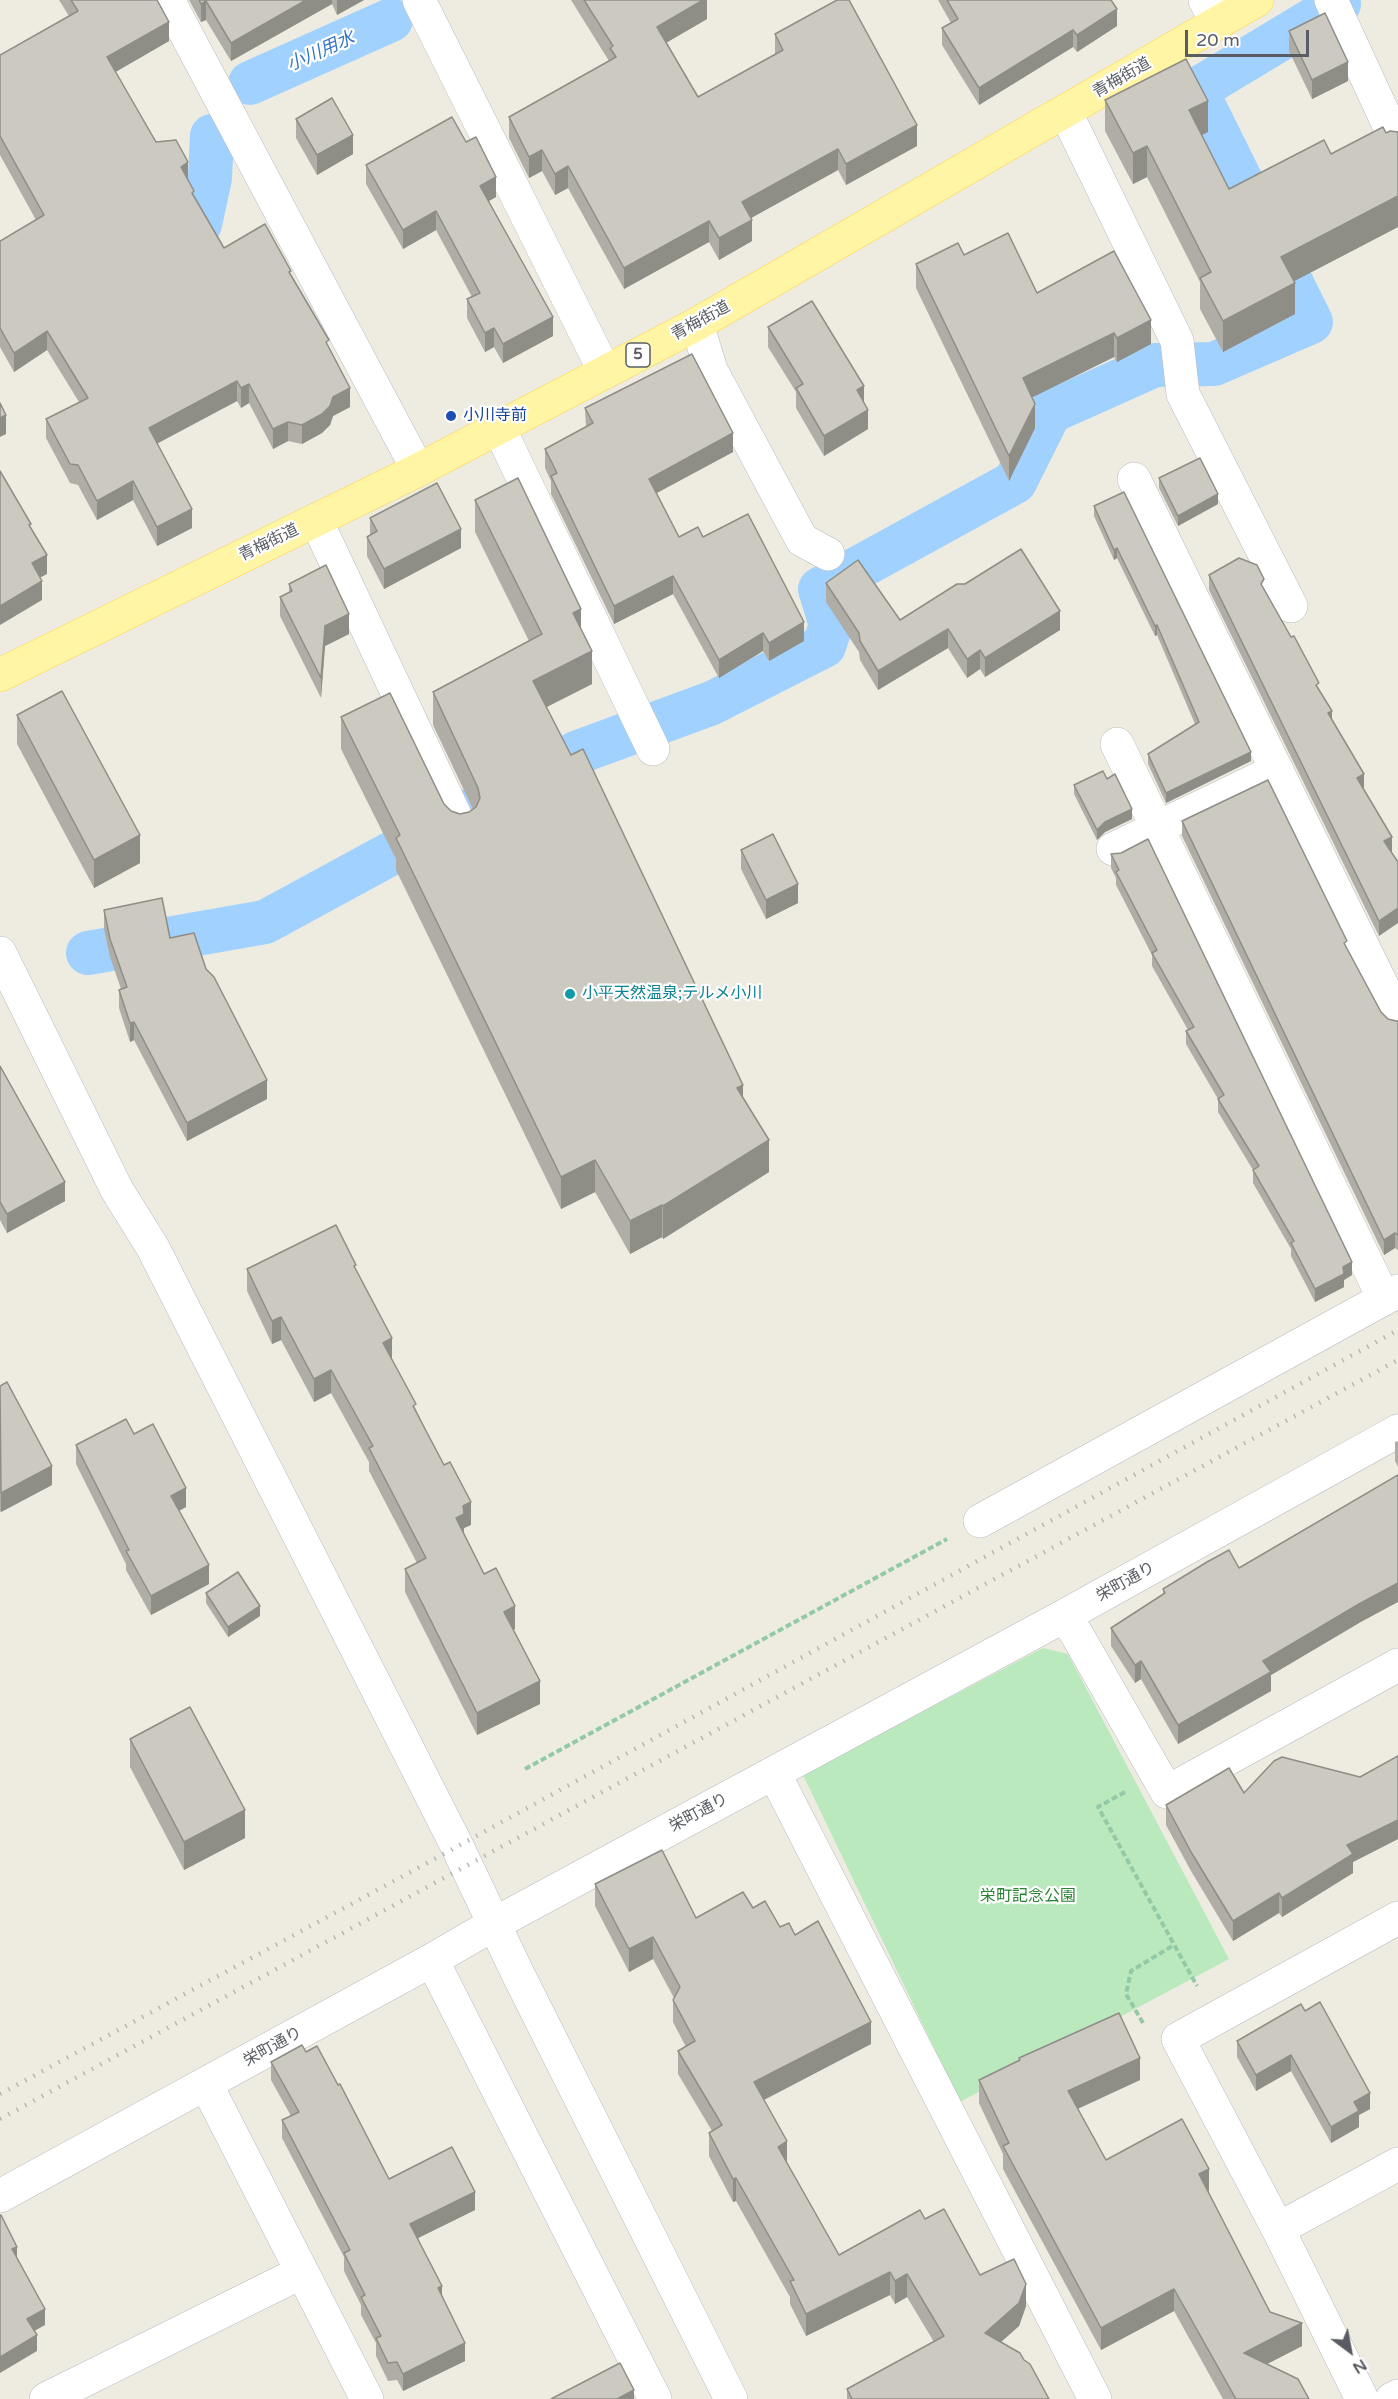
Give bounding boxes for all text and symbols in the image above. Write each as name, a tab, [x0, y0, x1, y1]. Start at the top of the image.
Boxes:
scale bar	[1188, 18, 1312, 56]
water label: 小川用水	[284, 27, 358, 77]
text: 20 m	[1196, 29, 1240, 51]
street label: 青梅街道	[1089, 54, 1155, 102]
street label: 青梅街道	[668, 297, 734, 345]
road number: 5	[626, 343, 650, 367]
place label: 小川寺前	[463, 406, 527, 426]
marker: 小川寺前	[444, 409, 458, 423]
street label: 青梅街道	[236, 520, 302, 566]
place label: 小平天然温泉;テルメ小川	[582, 984, 762, 1004]
marker: 小平天然温泉;テルメ小川	[563, 987, 577, 1001]
street label: 栄町通り	[1093, 1558, 1159, 1606]
street label: 栄町通り	[666, 1790, 732, 1836]
park label: 栄町記念公園	[980, 1887, 1076, 1907]
street label: 栄町通り	[240, 2023, 306, 2071]
north arrow	[1320, 2321, 1380, 2381]
text: N	[1349, 2354, 1370, 2378]

